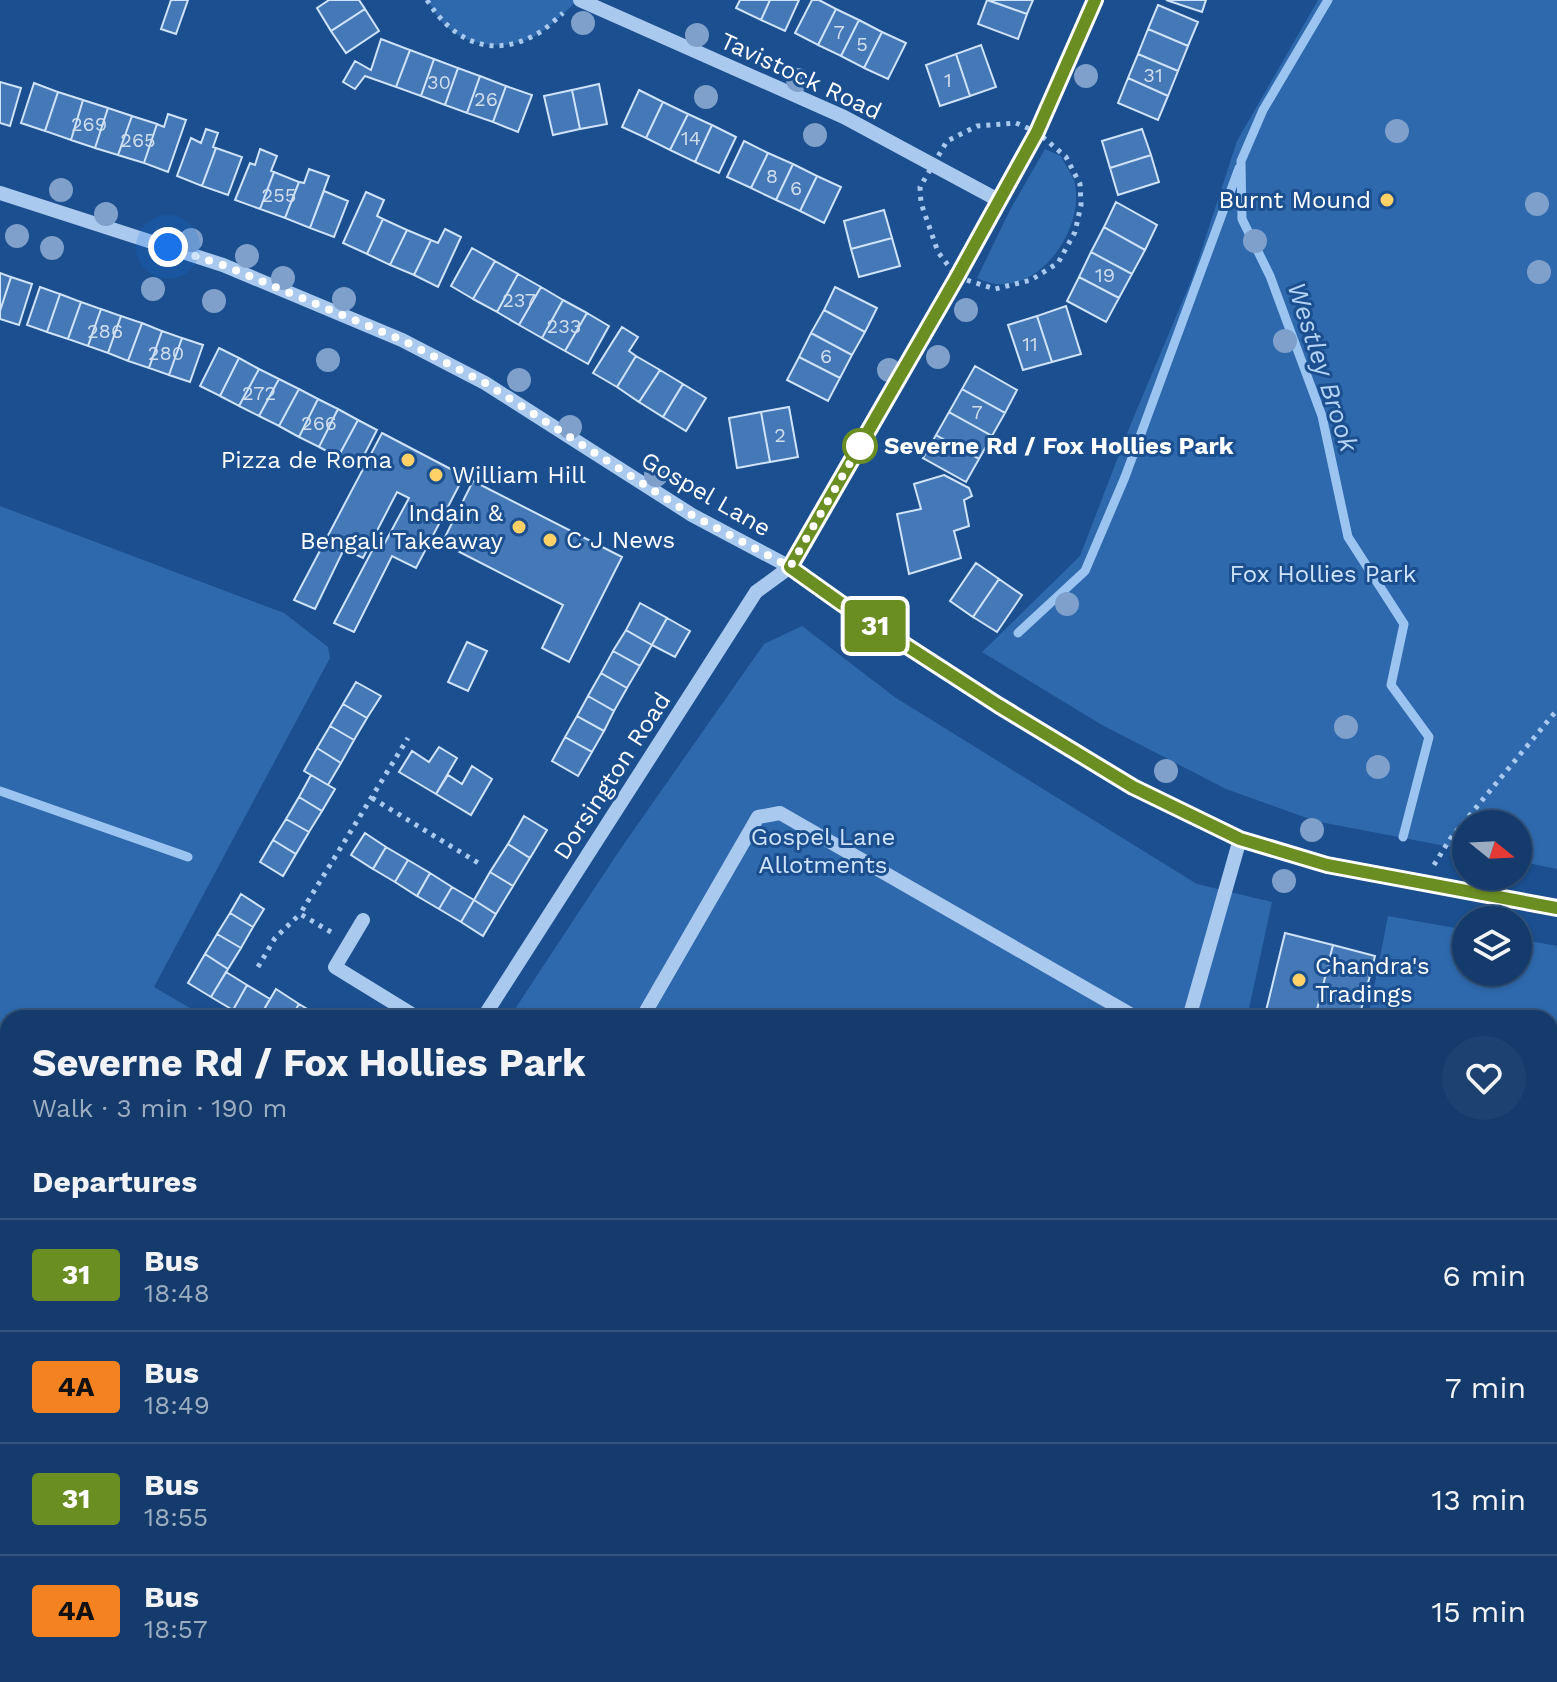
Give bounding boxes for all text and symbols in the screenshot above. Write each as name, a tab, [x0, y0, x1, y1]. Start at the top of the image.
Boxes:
house number: 7	[833, 20, 845, 44]
street label: Tavistock Road	[716, 26, 886, 126]
house number: 5	[856, 32, 868, 56]
house number: 31	[1143, 63, 1163, 87]
house number: 1	[944, 68, 952, 92]
house number: 30	[427, 70, 451, 94]
house number: 26	[474, 87, 498, 111]
house number: 269	[71, 112, 107, 136]
house number: 14	[681, 126, 701, 150]
house number: 265	[120, 128, 156, 152]
house number: 8	[766, 164, 778, 188]
house number: 6	[790, 176, 802, 200]
house number: 255	[262, 183, 296, 207]
place label: Burnt Mound	[1218, 186, 1371, 214]
marker: Burnt Mound	[1378, 191, 1396, 209]
your location	[148, 227, 188, 267]
house number: 19	[1095, 263, 1115, 287]
water label: Westley Brook	[1281, 278, 1365, 456]
house number: 237	[502, 288, 536, 312]
house number: 233	[547, 314, 581, 338]
house number: 286	[87, 319, 123, 343]
house number: 11	[1022, 332, 1038, 356]
house number: 280	[148, 341, 184, 365]
house number: 6	[820, 344, 832, 368]
house number: 272	[242, 381, 276, 405]
house number: 7	[971, 400, 983, 424]
house number: 266	[301, 411, 337, 435]
house number: 2	[774, 423, 786, 447]
marker: Severne Rd / Fox Hollies Park	[843, 429, 877, 463]
place label: Severne Rd / Fox Hollies Park	[884, 432, 1234, 460]
place label: Pizza de Roma	[221, 446, 392, 474]
street label: Gospel Lane	[636, 446, 776, 542]
marker: Pizza de Roma	[399, 451, 417, 469]
place label: William Hill	[452, 461, 587, 489]
marker: William Hill	[427, 466, 445, 484]
place label: Indain & Bengali Takeaway	[300, 499, 504, 555]
marker: Indain & Bengali Takeaway	[510, 518, 528, 536]
place label: C J News	[566, 526, 675, 554]
marker: C J News	[541, 531, 559, 549]
park label: Fox Hollies Park	[1230, 560, 1417, 588]
line badge: 31	[839, 600, 911, 652]
text: 31	[861, 609, 889, 642]
street label: Dorsington Road	[548, 687, 676, 865]
north arrow	[1452, 810, 1532, 890]
map controls	[1452, 810, 1532, 986]
park label: Gospel Lane Allotments	[751, 823, 895, 879]
button: layers	[1452, 906, 1532, 986]
place label: Chandra's Tradings	[1315, 952, 1430, 1008]
marker: Chandra's Tradings	[1290, 971, 1308, 989]
button: heart	[1442, 1036, 1526, 1120]
text: Severne Rd / Fox Hollies Park	[32, 1041, 586, 1085]
text: Walk · 3 min · 190 m	[32, 1093, 287, 1123]
text: Departures	[32, 1164, 197, 1199]
text: Bus	[144, 1243, 199, 1278]
text: 31	[62, 1258, 90, 1291]
text: 6 min	[1442, 1258, 1526, 1293]
text: 18:48	[144, 1278, 210, 1308]
text: Bus	[144, 1355, 199, 1390]
text: 4A	[57, 1370, 95, 1403]
text: 7 min	[1445, 1370, 1526, 1405]
text: 18:49	[144, 1390, 210, 1420]
text: Bus	[144, 1467, 199, 1502]
text: 31	[62, 1482, 90, 1515]
text: 13 min	[1431, 1482, 1526, 1517]
text: 18:55	[144, 1502, 208, 1532]
text: Bus	[144, 1579, 199, 1614]
text: 4A	[57, 1594, 95, 1627]
text: 15 min	[1431, 1594, 1526, 1629]
text: 18:57	[144, 1614, 208, 1644]

